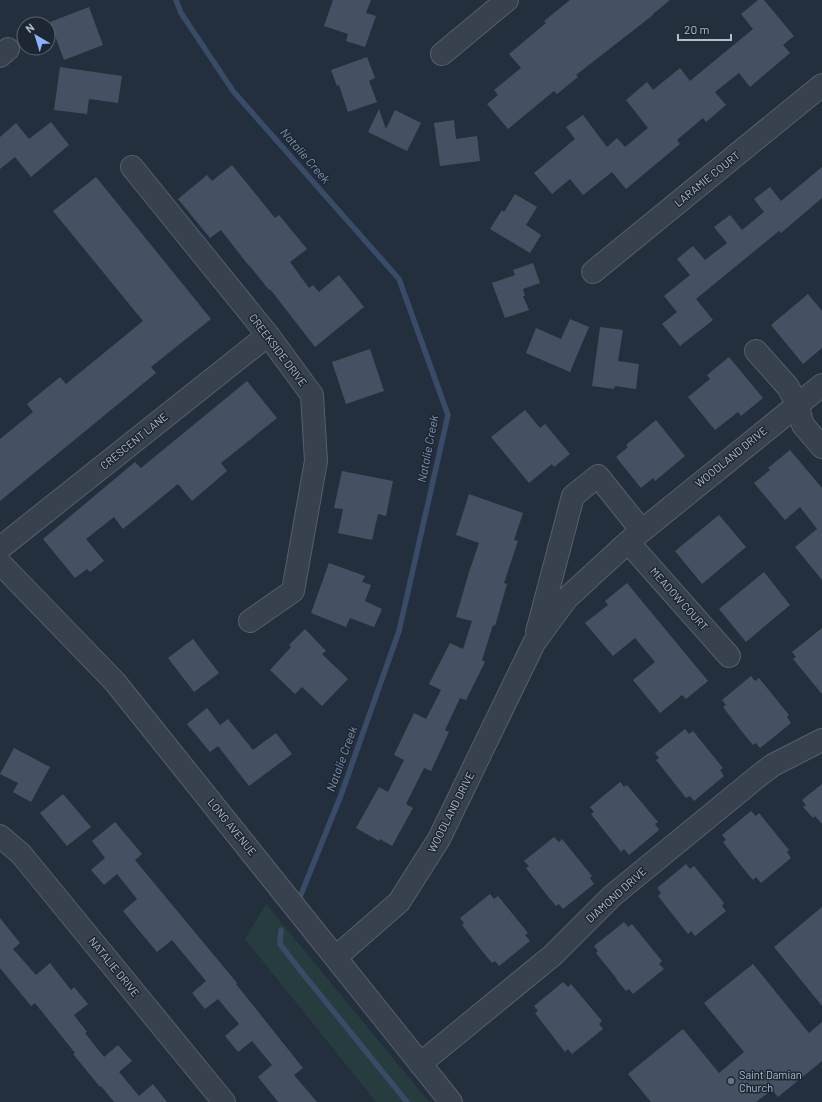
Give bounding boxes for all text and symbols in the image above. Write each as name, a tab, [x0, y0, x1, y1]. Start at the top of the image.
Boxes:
north arrow	[16, 16, 56, 56]
scale bar	[678, 16, 731, 42]
text: N	[23, 20, 36, 35]
text: 20 m	[684, 22, 710, 36]
water label: Natalie Creek	[278, 125, 334, 186]
street label: LARAMIE COURT	[671, 148, 742, 209]
street label: CREEKSIDE DRIVE	[247, 311, 310, 389]
street label: CRESCENT LANE	[97, 409, 170, 472]
water label: Natalie Creek	[414, 414, 440, 484]
street label: WOODLAND DRIVE	[692, 423, 770, 490]
street label: MEADOW COURT	[648, 565, 711, 633]
water label: Natalie Creek	[323, 724, 359, 793]
street label: WOODLAND DRIVE	[425, 769, 477, 854]
street label: LONG AVENUE	[205, 795, 260, 858]
street label: DIAMOND DRIVE	[583, 864, 649, 925]
street label: NATALIE DRIVE	[86, 934, 143, 999]
place label: Saint Damian Church	[739, 1068, 802, 1094]
marker: Saint Damian Church	[726, 1076, 736, 1086]

